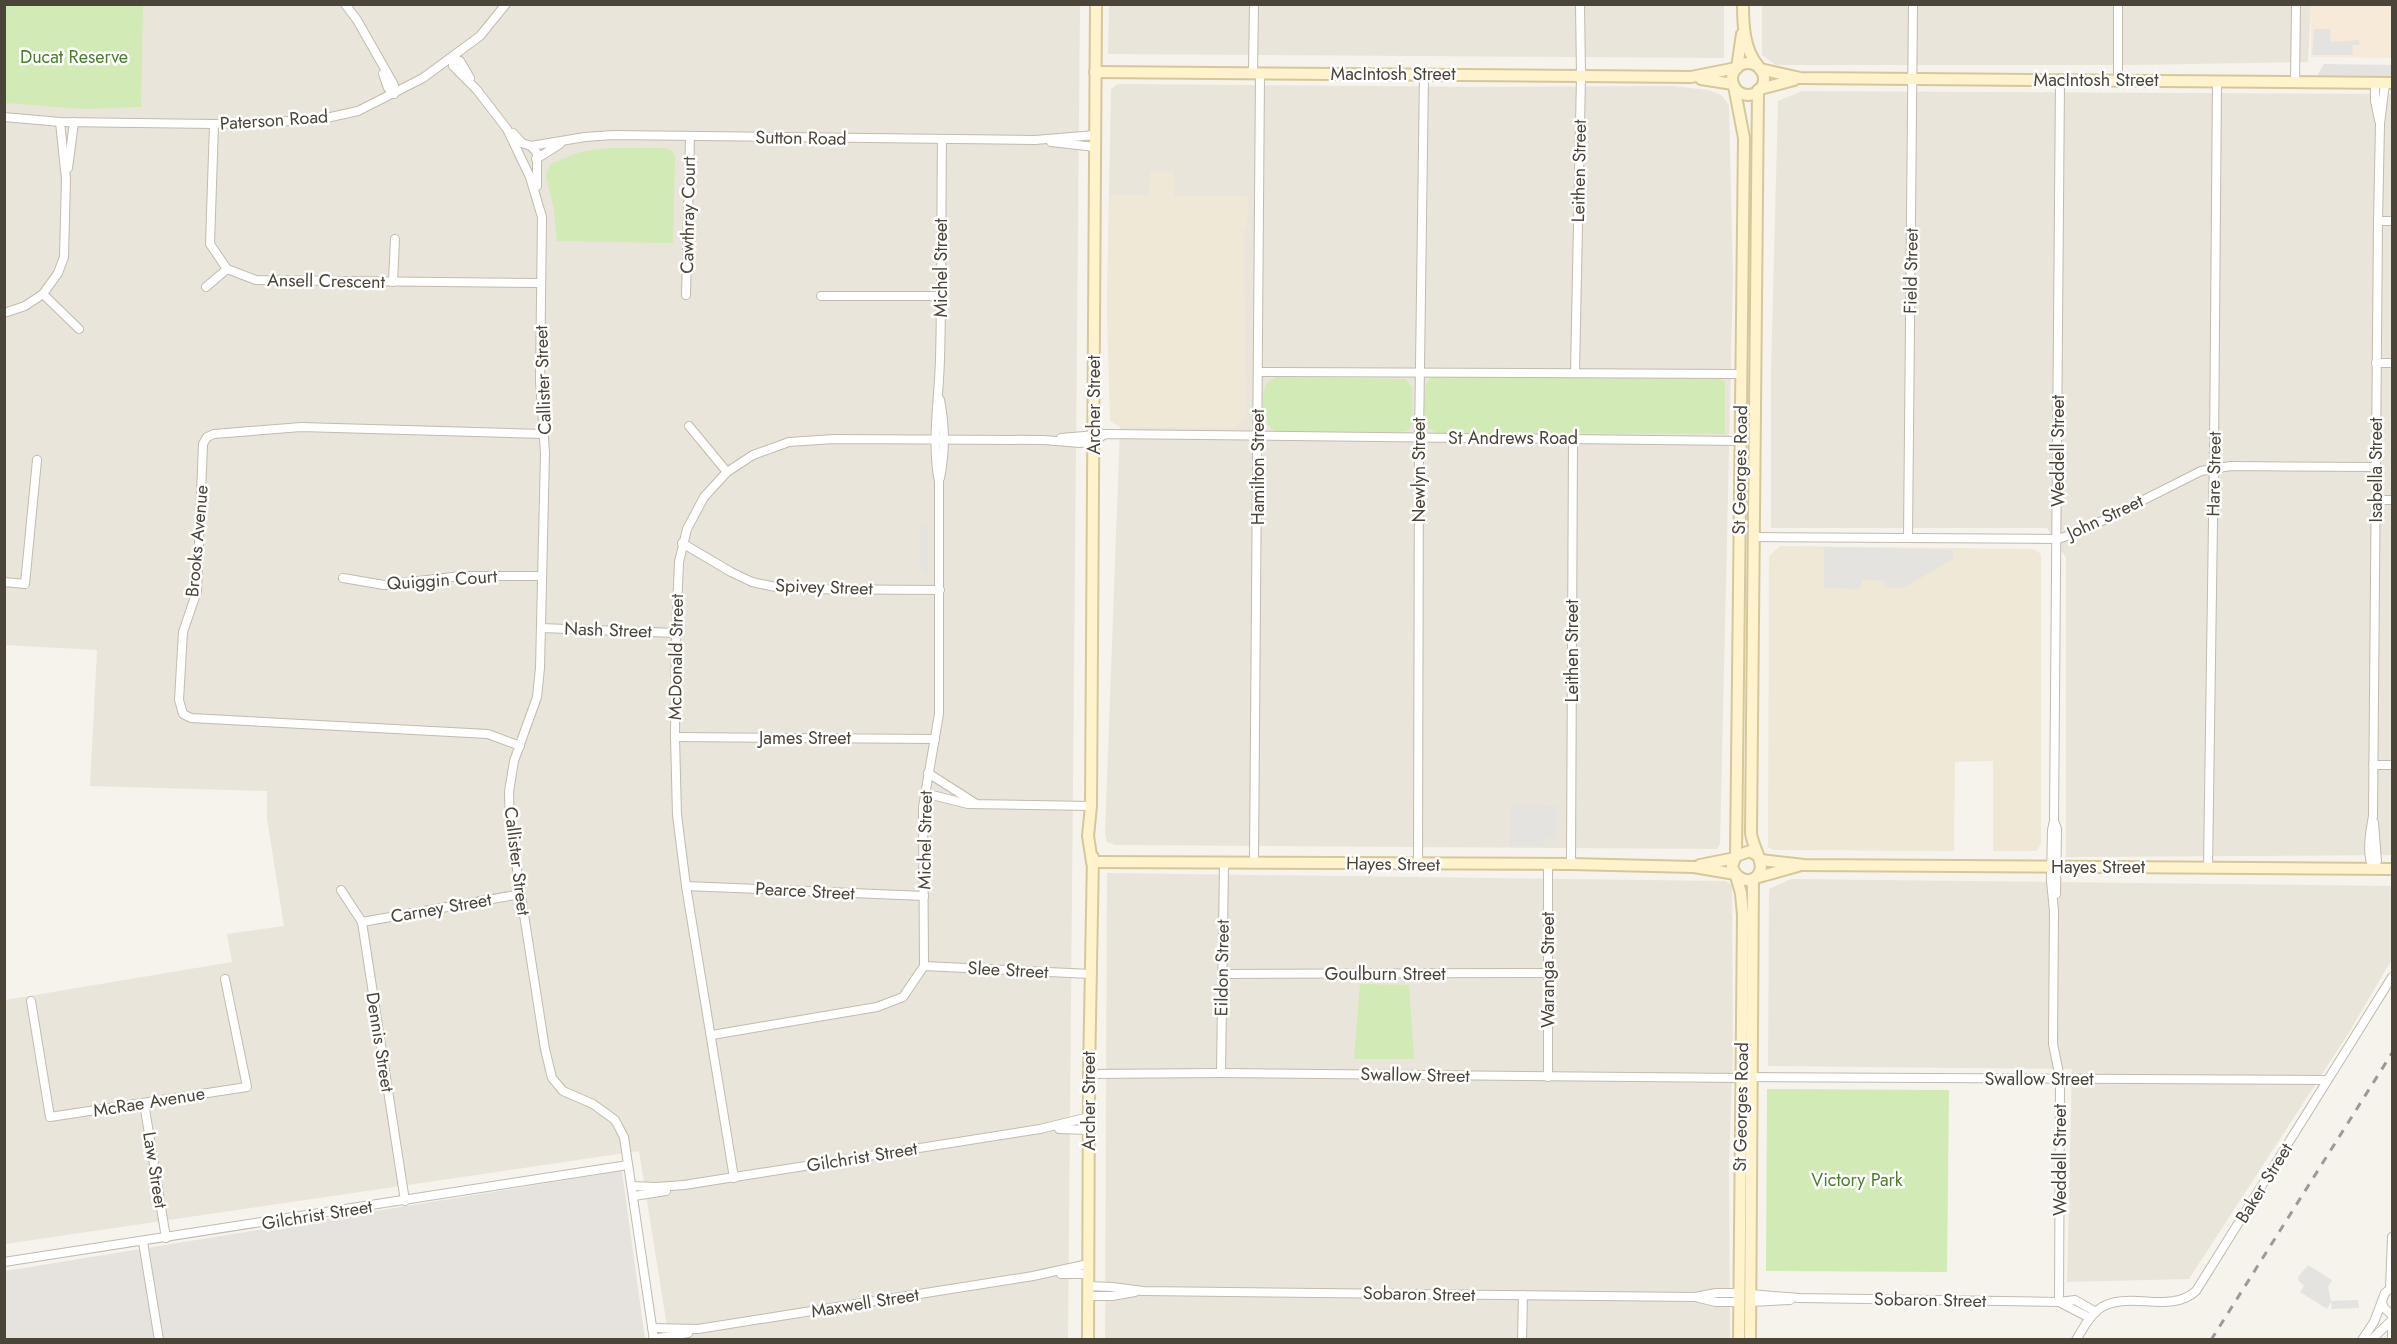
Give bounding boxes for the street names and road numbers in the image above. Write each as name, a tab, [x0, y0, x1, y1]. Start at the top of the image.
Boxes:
street label: MacIntosh Street	[1331, 61, 1456, 87]
street label: MacIntosh Street	[2034, 67, 2159, 93]
street label: Paterson Road	[219, 103, 329, 137]
street label: Leithen Street	[1565, 119, 1593, 223]
street label: Sutton Road	[755, 124, 847, 152]
street label: Cawthray Court	[674, 156, 702, 274]
street label: Michel Street	[928, 218, 954, 318]
street label: Field Street	[1897, 227, 1925, 314]
street label: Ansell Crescent	[267, 267, 386, 295]
street label: Callister Street	[528, 324, 558, 435]
street label: Archer Street	[1081, 355, 1107, 455]
street label: Weddell Street	[2045, 394, 2071, 507]
street label: St Georges Road	[1726, 405, 1754, 535]
street label: Hamilton Street	[1245, 408, 1271, 525]
street label: Newlyn Street	[1406, 417, 1432, 523]
street label: Isabella Street	[2363, 417, 2389, 523]
street label: St Andrews Road	[1448, 425, 1578, 451]
street label: Hare Street	[2200, 431, 2228, 517]
street label: Brooks Avenue	[179, 484, 215, 598]
street label: John Street	[2061, 488, 2148, 547]
street label: Quiggin Court	[386, 563, 499, 597]
street label: Spivey Street	[775, 572, 874, 602]
street label: McDonald Street	[662, 593, 690, 720]
street label: Leithen Street	[1559, 599, 1585, 702]
street label: Nash Street	[564, 615, 653, 645]
street label: James Street	[757, 725, 852, 751]
street label: Michel Street	[911, 790, 939, 890]
street label: Callister Street	[497, 805, 537, 918]
street label: Hayes Street	[1346, 850, 1441, 878]
street label: Hayes Street	[2051, 854, 2146, 880]
street label: Pearce Street	[755, 875, 856, 907]
street label: Carney Street	[389, 886, 494, 930]
street label: Waranga Street	[1535, 911, 1561, 1028]
street label: Eildon Street	[1208, 919, 1236, 1017]
street label: Slee Street	[967, 955, 1050, 985]
street label: Goulburn Street	[1324, 961, 1446, 987]
street label: Dennis Street	[359, 990, 401, 1094]
street label: St Georges Road	[1727, 1042, 1755, 1172]
street label: Archer Street	[1076, 1051, 1102, 1151]
street label: Swallow Street	[1360, 1061, 1470, 1089]
street label: Swallow Street	[1984, 1066, 2094, 1092]
street label: McRae Avenue	[91, 1080, 207, 1124]
street label: Weddell Street	[2047, 1103, 2073, 1216]
street label: Law Street	[136, 1130, 174, 1211]
street label: Gilchrist Street	[805, 1135, 920, 1179]
street label: Baker Street	[2229, 1137, 2299, 1228]
street label: Gilchrist Street	[260, 1193, 375, 1237]
street label: Sobaron Street	[1363, 1280, 1476, 1308]
street label: Maxwell Street	[809, 1282, 922, 1324]
street label: Sobaron Street	[1874, 1286, 1987, 1314]

